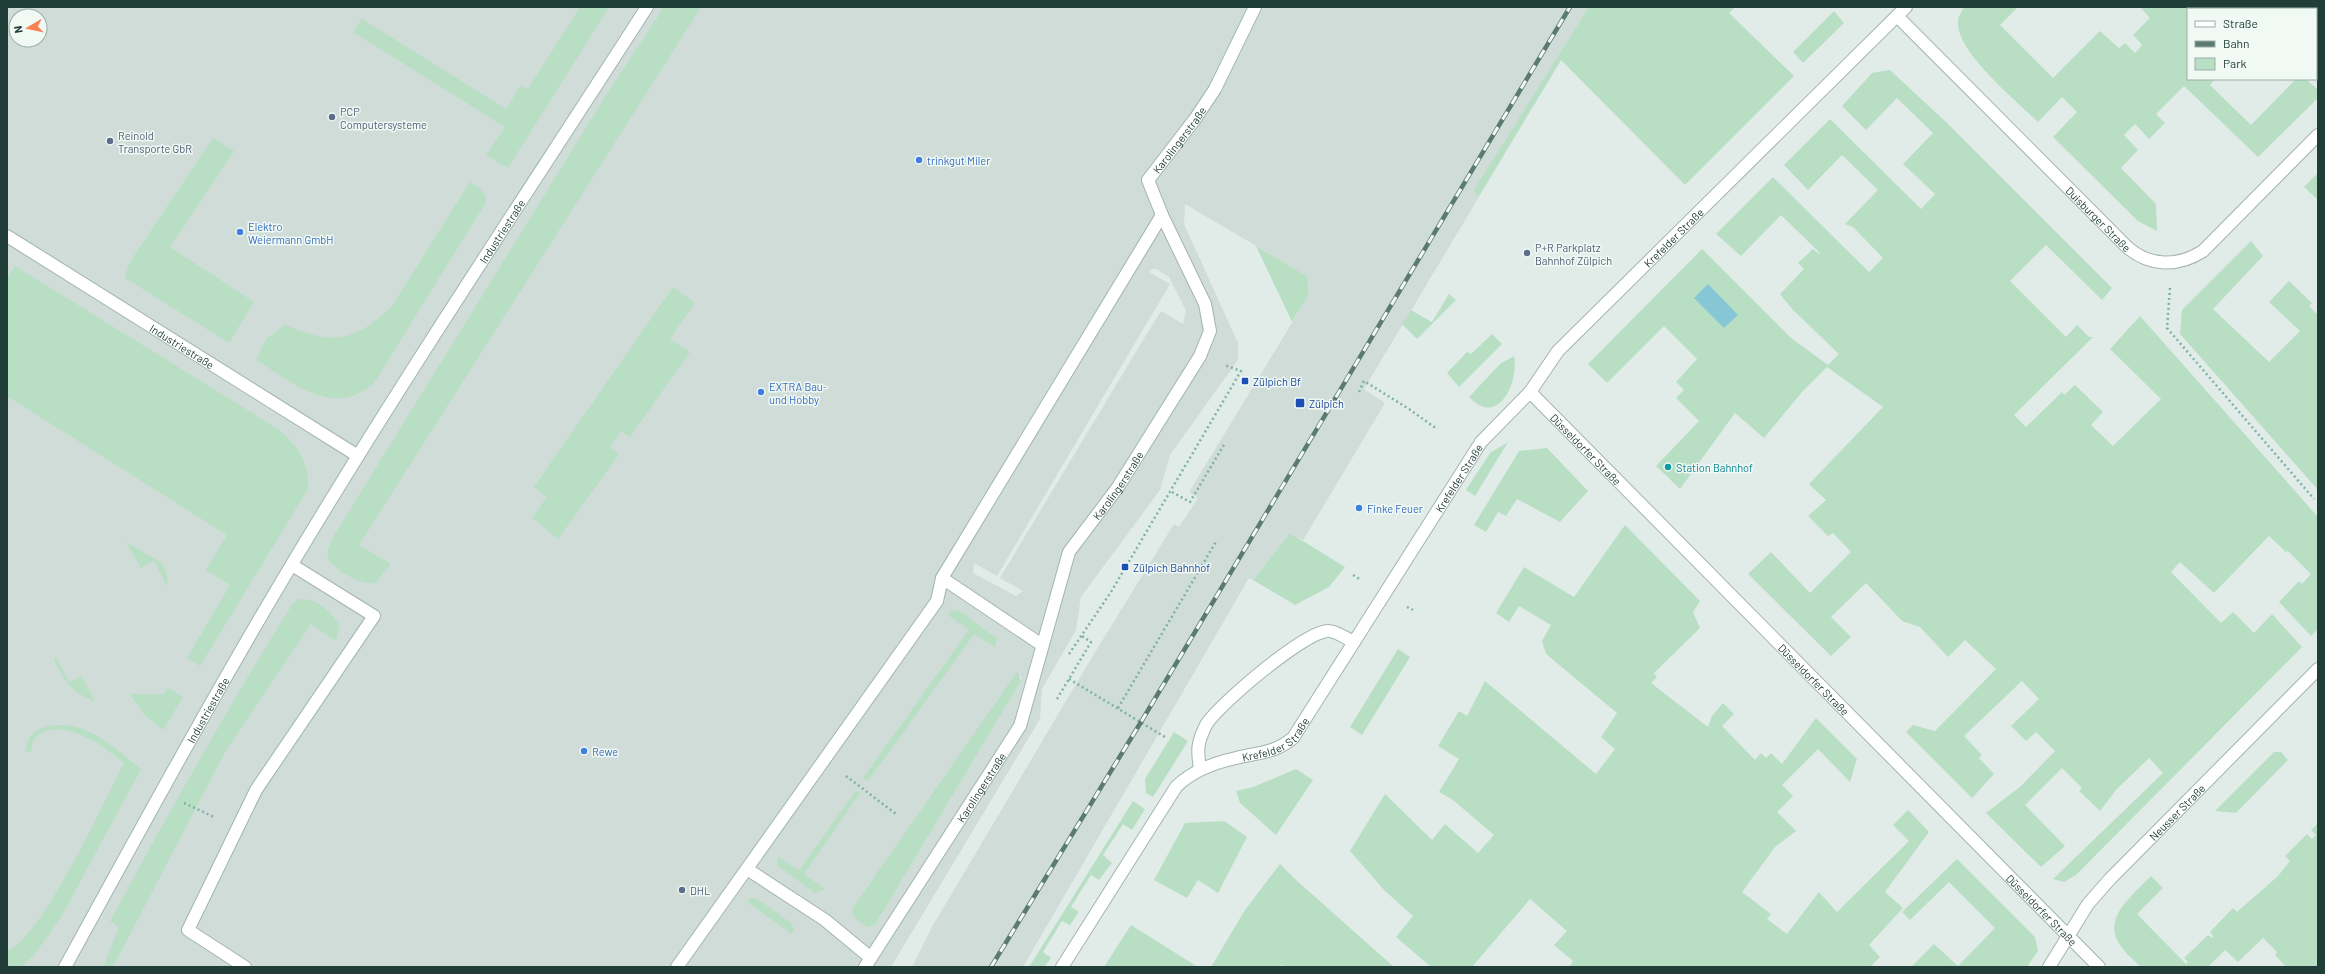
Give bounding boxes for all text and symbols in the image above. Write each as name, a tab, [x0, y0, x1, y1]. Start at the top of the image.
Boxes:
north arrow	[8, 8, 48, 48]
legend	[2187, 8, 2317, 80]
text: Straße	[2223, 16, 2258, 30]
text: N	[11, 25, 25, 34]
text: Bahn	[2223, 36, 2250, 50]
text: Park	[2223, 56, 2247, 70]
street label: Karolingerstraße	[1149, 104, 1208, 176]
place label: PCP Computersysteme	[340, 105, 427, 131]
marker: PCP Computersysteme	[327, 112, 337, 122]
place label: Reinold Transporte GbR	[118, 129, 192, 155]
marker: Reinold Transporte GbR	[105, 136, 115, 146]
place label: trinkgut Miler	[927, 154, 990, 167]
marker: trinkgut Miler	[914, 155, 924, 165]
street label: Duisburger Straße	[2064, 183, 2134, 254]
street label: Industriestraße	[476, 197, 527, 265]
street label: Krefelder Straße	[1641, 205, 1706, 269]
place label: Elektro Weiermann GmbH	[248, 220, 333, 246]
marker: Elektro Weiermann GmbH	[235, 227, 245, 237]
place label: P+R Parkplatz Bahnhof Zülpich	[1535, 241, 1612, 267]
marker: P+R Parkplatz Bahnhof Zülpich	[1522, 248, 1532, 258]
street label: Industriestraße	[148, 321, 217, 371]
place label: Zülpich Bf	[1253, 375, 1301, 388]
marker: Zülpich Bf	[1240, 376, 1250, 386]
place label: EXTRA Bau- und Hobby	[769, 380, 827, 406]
marker: EXTRA Bau- und Hobby	[756, 387, 766, 397]
marker: Zülpich	[1294, 397, 1306, 409]
place label: Zülpich	[1309, 397, 1344, 410]
street label: Düsseldorfer Straße	[1548, 410, 1624, 487]
street label: Krefelder Straße	[1432, 441, 1485, 514]
street label: Karolingerstraße	[1089, 448, 1146, 522]
place label: Station Bahnhof	[1676, 461, 1753, 474]
marker: Station Bahnhof	[1663, 462, 1673, 472]
place label: Finke Feuer	[1367, 502, 1423, 515]
marker: Finke Feuer	[1354, 503, 1364, 513]
place label: Zülpich Bahnhof	[1133, 561, 1210, 574]
marker: Zülpich Bahnhof	[1120, 562, 1130, 572]
street label: Düsseldorfer Straße	[1776, 641, 1852, 718]
street label: Industriestraße	[184, 674, 231, 745]
street label: Krefelder Straße	[1241, 715, 1311, 763]
place label: Rewe	[592, 745, 618, 758]
marker: Rewe	[579, 746, 589, 756]
street label: Karolingerstraße	[954, 750, 1008, 824]
street label: Neusser Straße	[2146, 781, 2207, 843]
street label: Düsseldorfer Straße	[2004, 871, 2080, 948]
place label: DHL	[690, 884, 710, 897]
marker: DHL	[677, 885, 687, 895]

